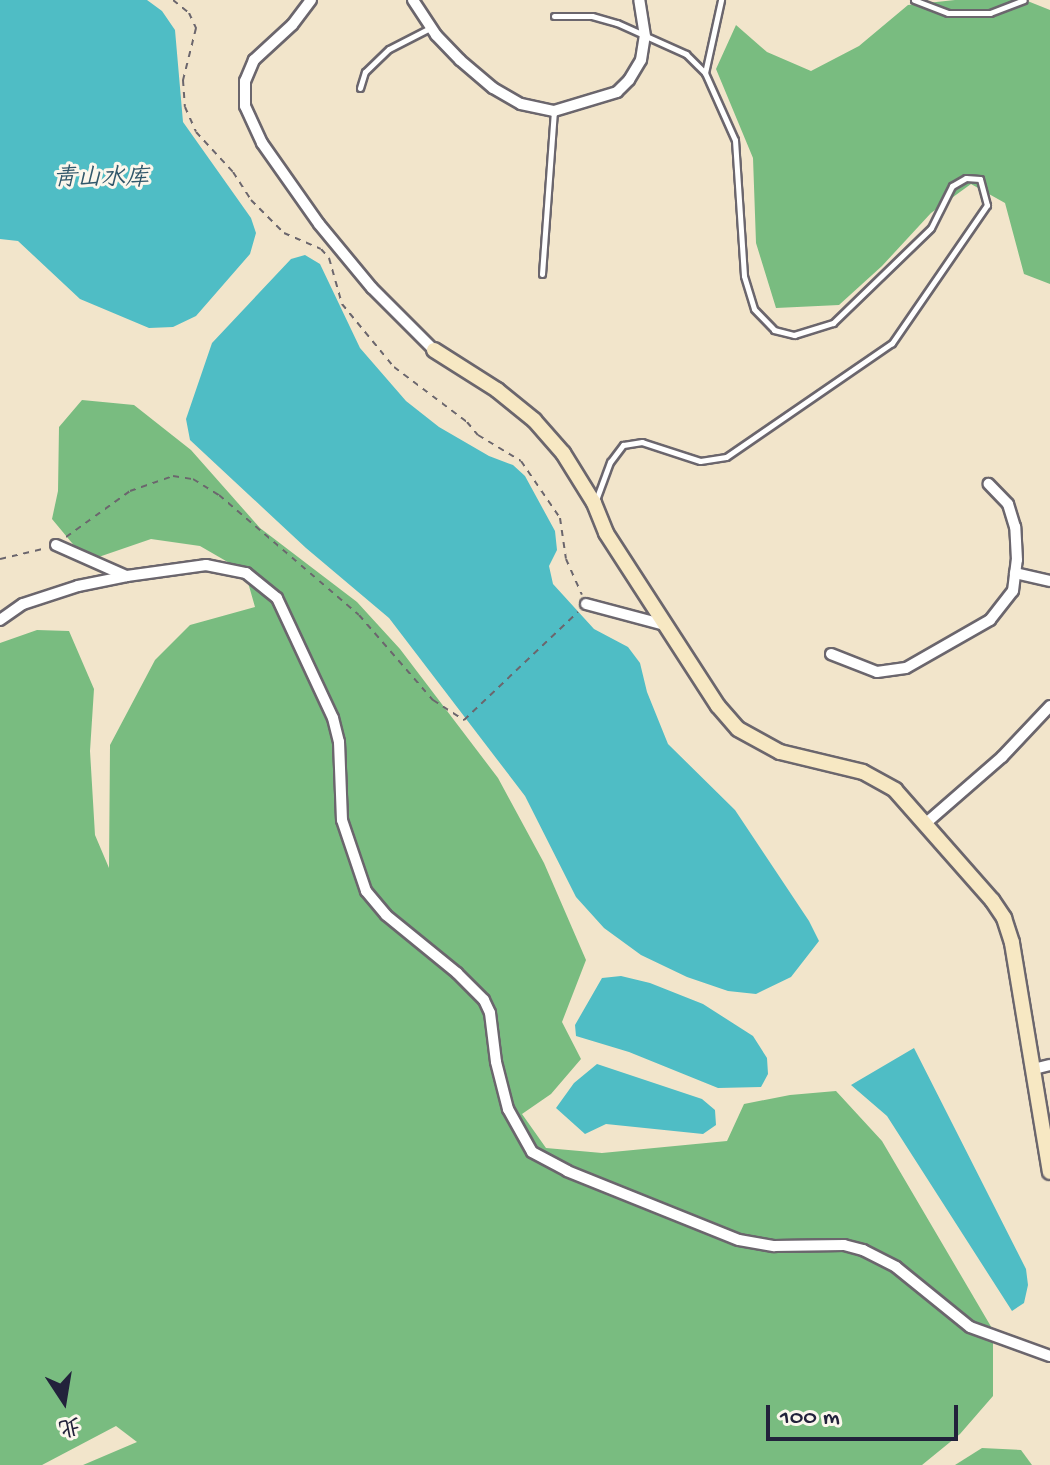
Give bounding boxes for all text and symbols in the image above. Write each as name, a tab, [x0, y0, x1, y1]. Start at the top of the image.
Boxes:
water label: 青山水库	[53, 166, 149, 194]
north arrow	[24, 1361, 104, 1441]
scale bar	[770, 1389, 962, 1439]
text: 100 m	[780, 1404, 840, 1433]
text: 北	[56, 1409, 82, 1439]

